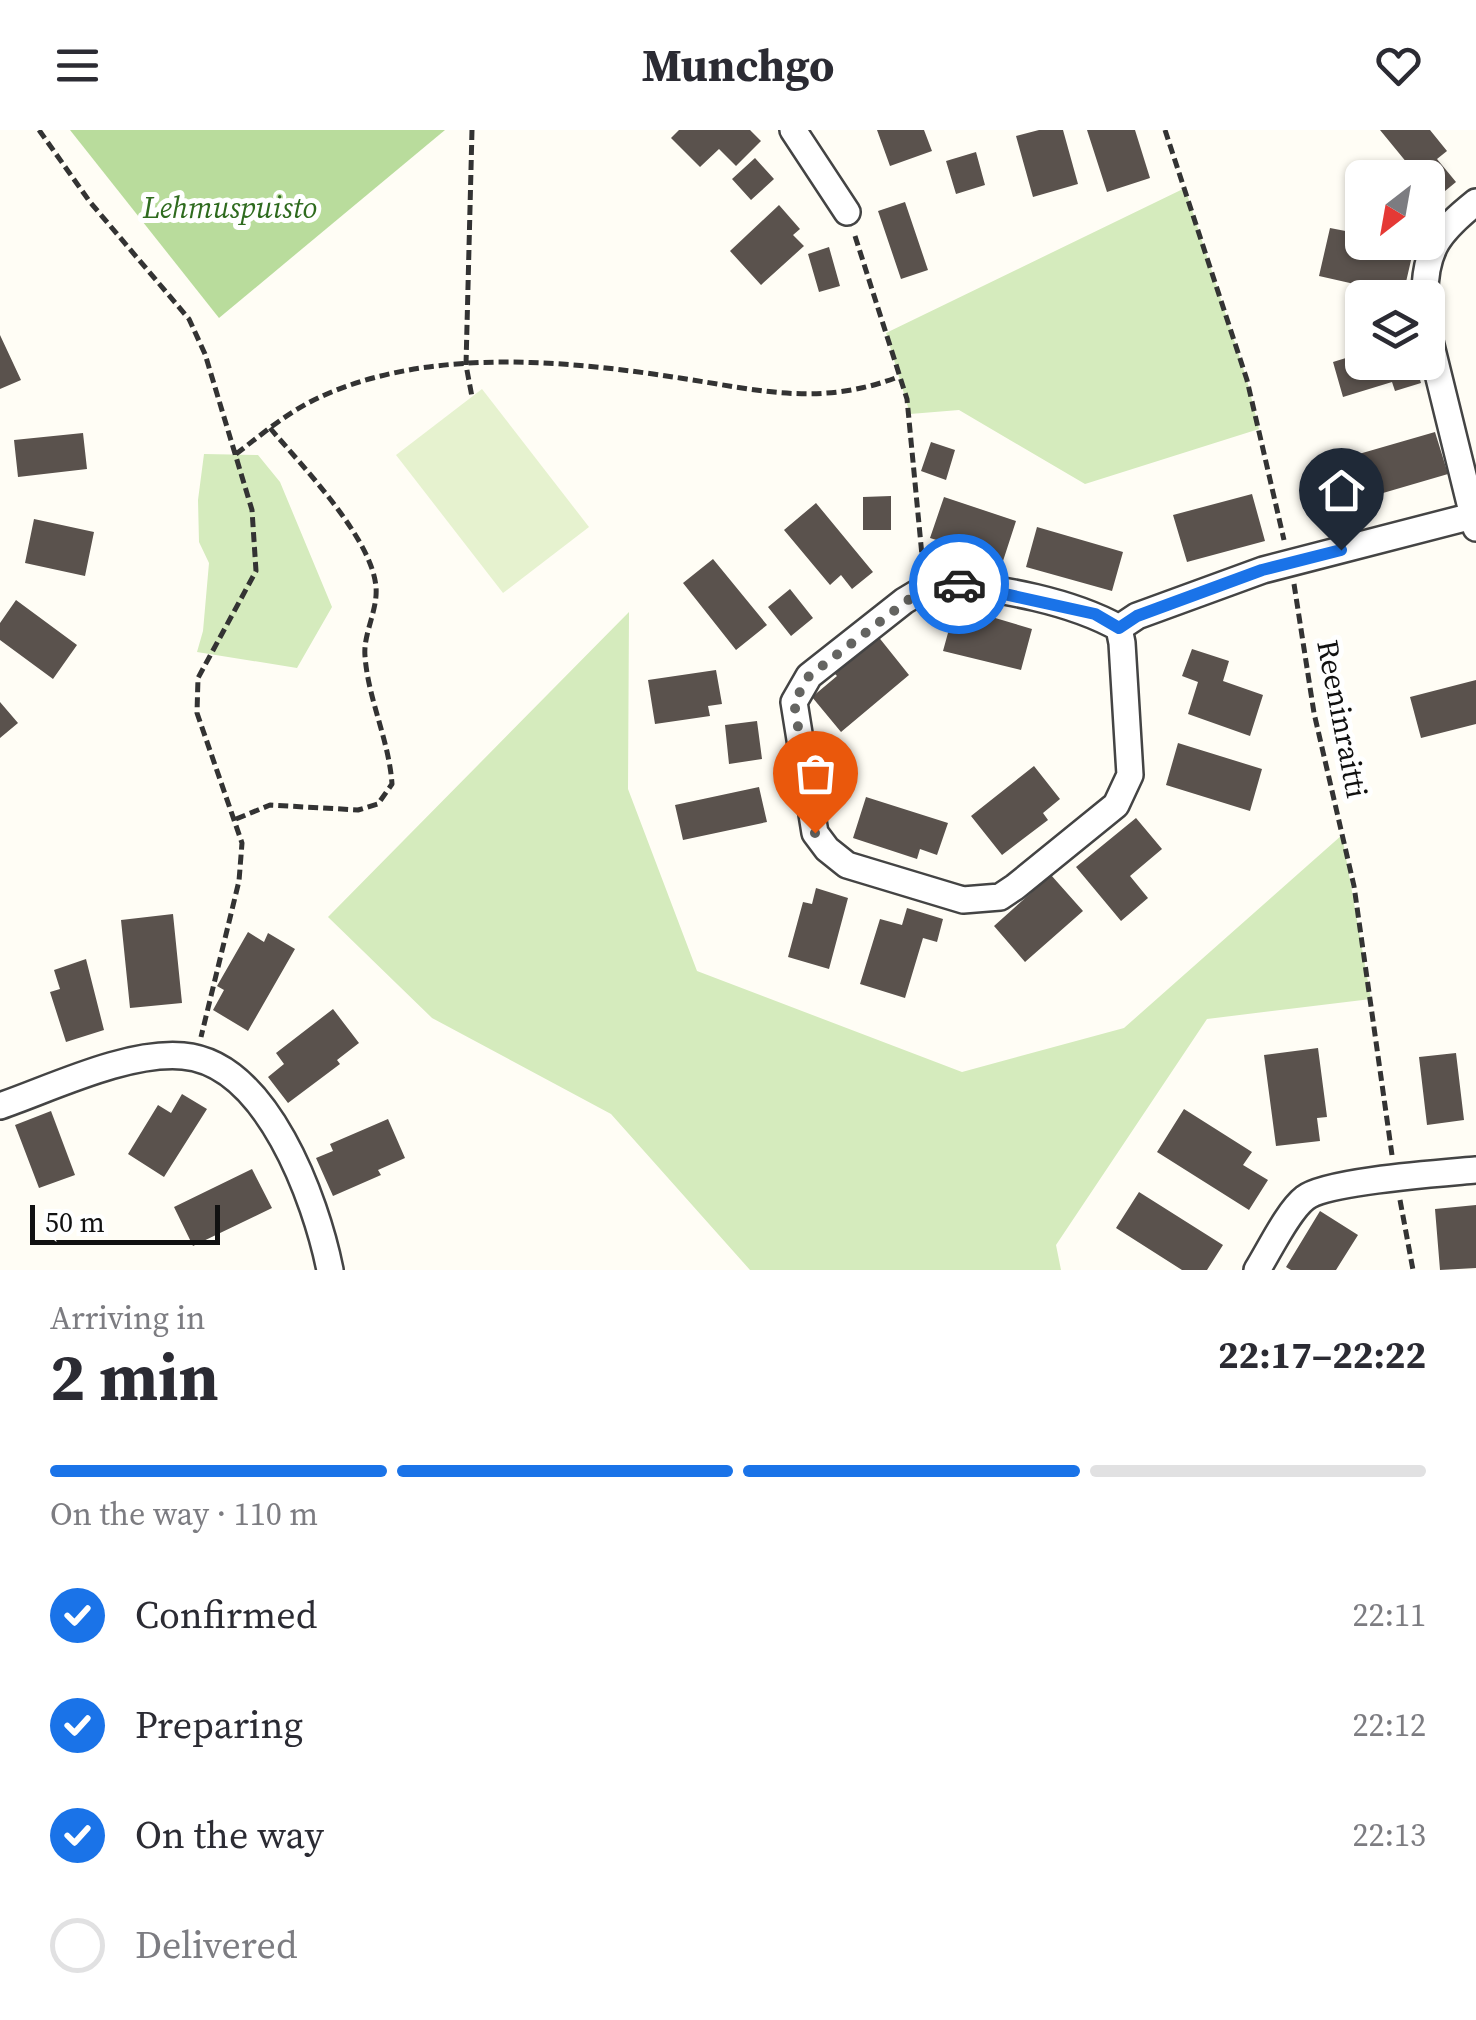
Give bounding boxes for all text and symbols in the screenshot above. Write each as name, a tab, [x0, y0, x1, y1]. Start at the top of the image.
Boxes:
text: Munchgo	[642, 34, 834, 96]
icon: menu	[50, 38, 105, 93]
icon: heart	[1371, 38, 1426, 93]
north arrow	[1345, 160, 1445, 260]
map controls	[1345, 160, 1445, 380]
park label: Lehmuspuisto	[142, 187, 317, 228]
button: layers	[1345, 280, 1445, 380]
pin	[1299, 448, 1384, 551]
icon: home	[1314, 463, 1369, 518]
courier	[909, 534, 1009, 634]
icon: car	[932, 557, 987, 612]
street label: Reeninraitti	[1307, 636, 1378, 802]
pin	[773, 731, 858, 834]
icon: bag	[788, 746, 843, 801]
scale bar	[30, 1200, 220, 1244]
text: 50 m	[45, 1203, 105, 1241]
text: Arriving in	[50, 1296, 205, 1340]
text: 22:17–22:22	[1218, 1329, 1426, 1381]
text: 2 min	[50, 1333, 219, 1422]
text: On the way · 110 m	[50, 1492, 318, 1536]
icon: check	[50, 1588, 105, 1643]
text: Confirmed	[135, 1589, 317, 1641]
text: 22:11	[1352, 1593, 1426, 1637]
icon: check	[50, 1698, 105, 1753]
text: Preparing	[135, 1699, 303, 1751]
text: 22:12	[1352, 1703, 1426, 1747]
icon: check	[50, 1808, 105, 1863]
text: On the way	[135, 1809, 324, 1861]
text: 22:13	[1352, 1813, 1426, 1857]
text: Delivered	[135, 1919, 298, 1971]

